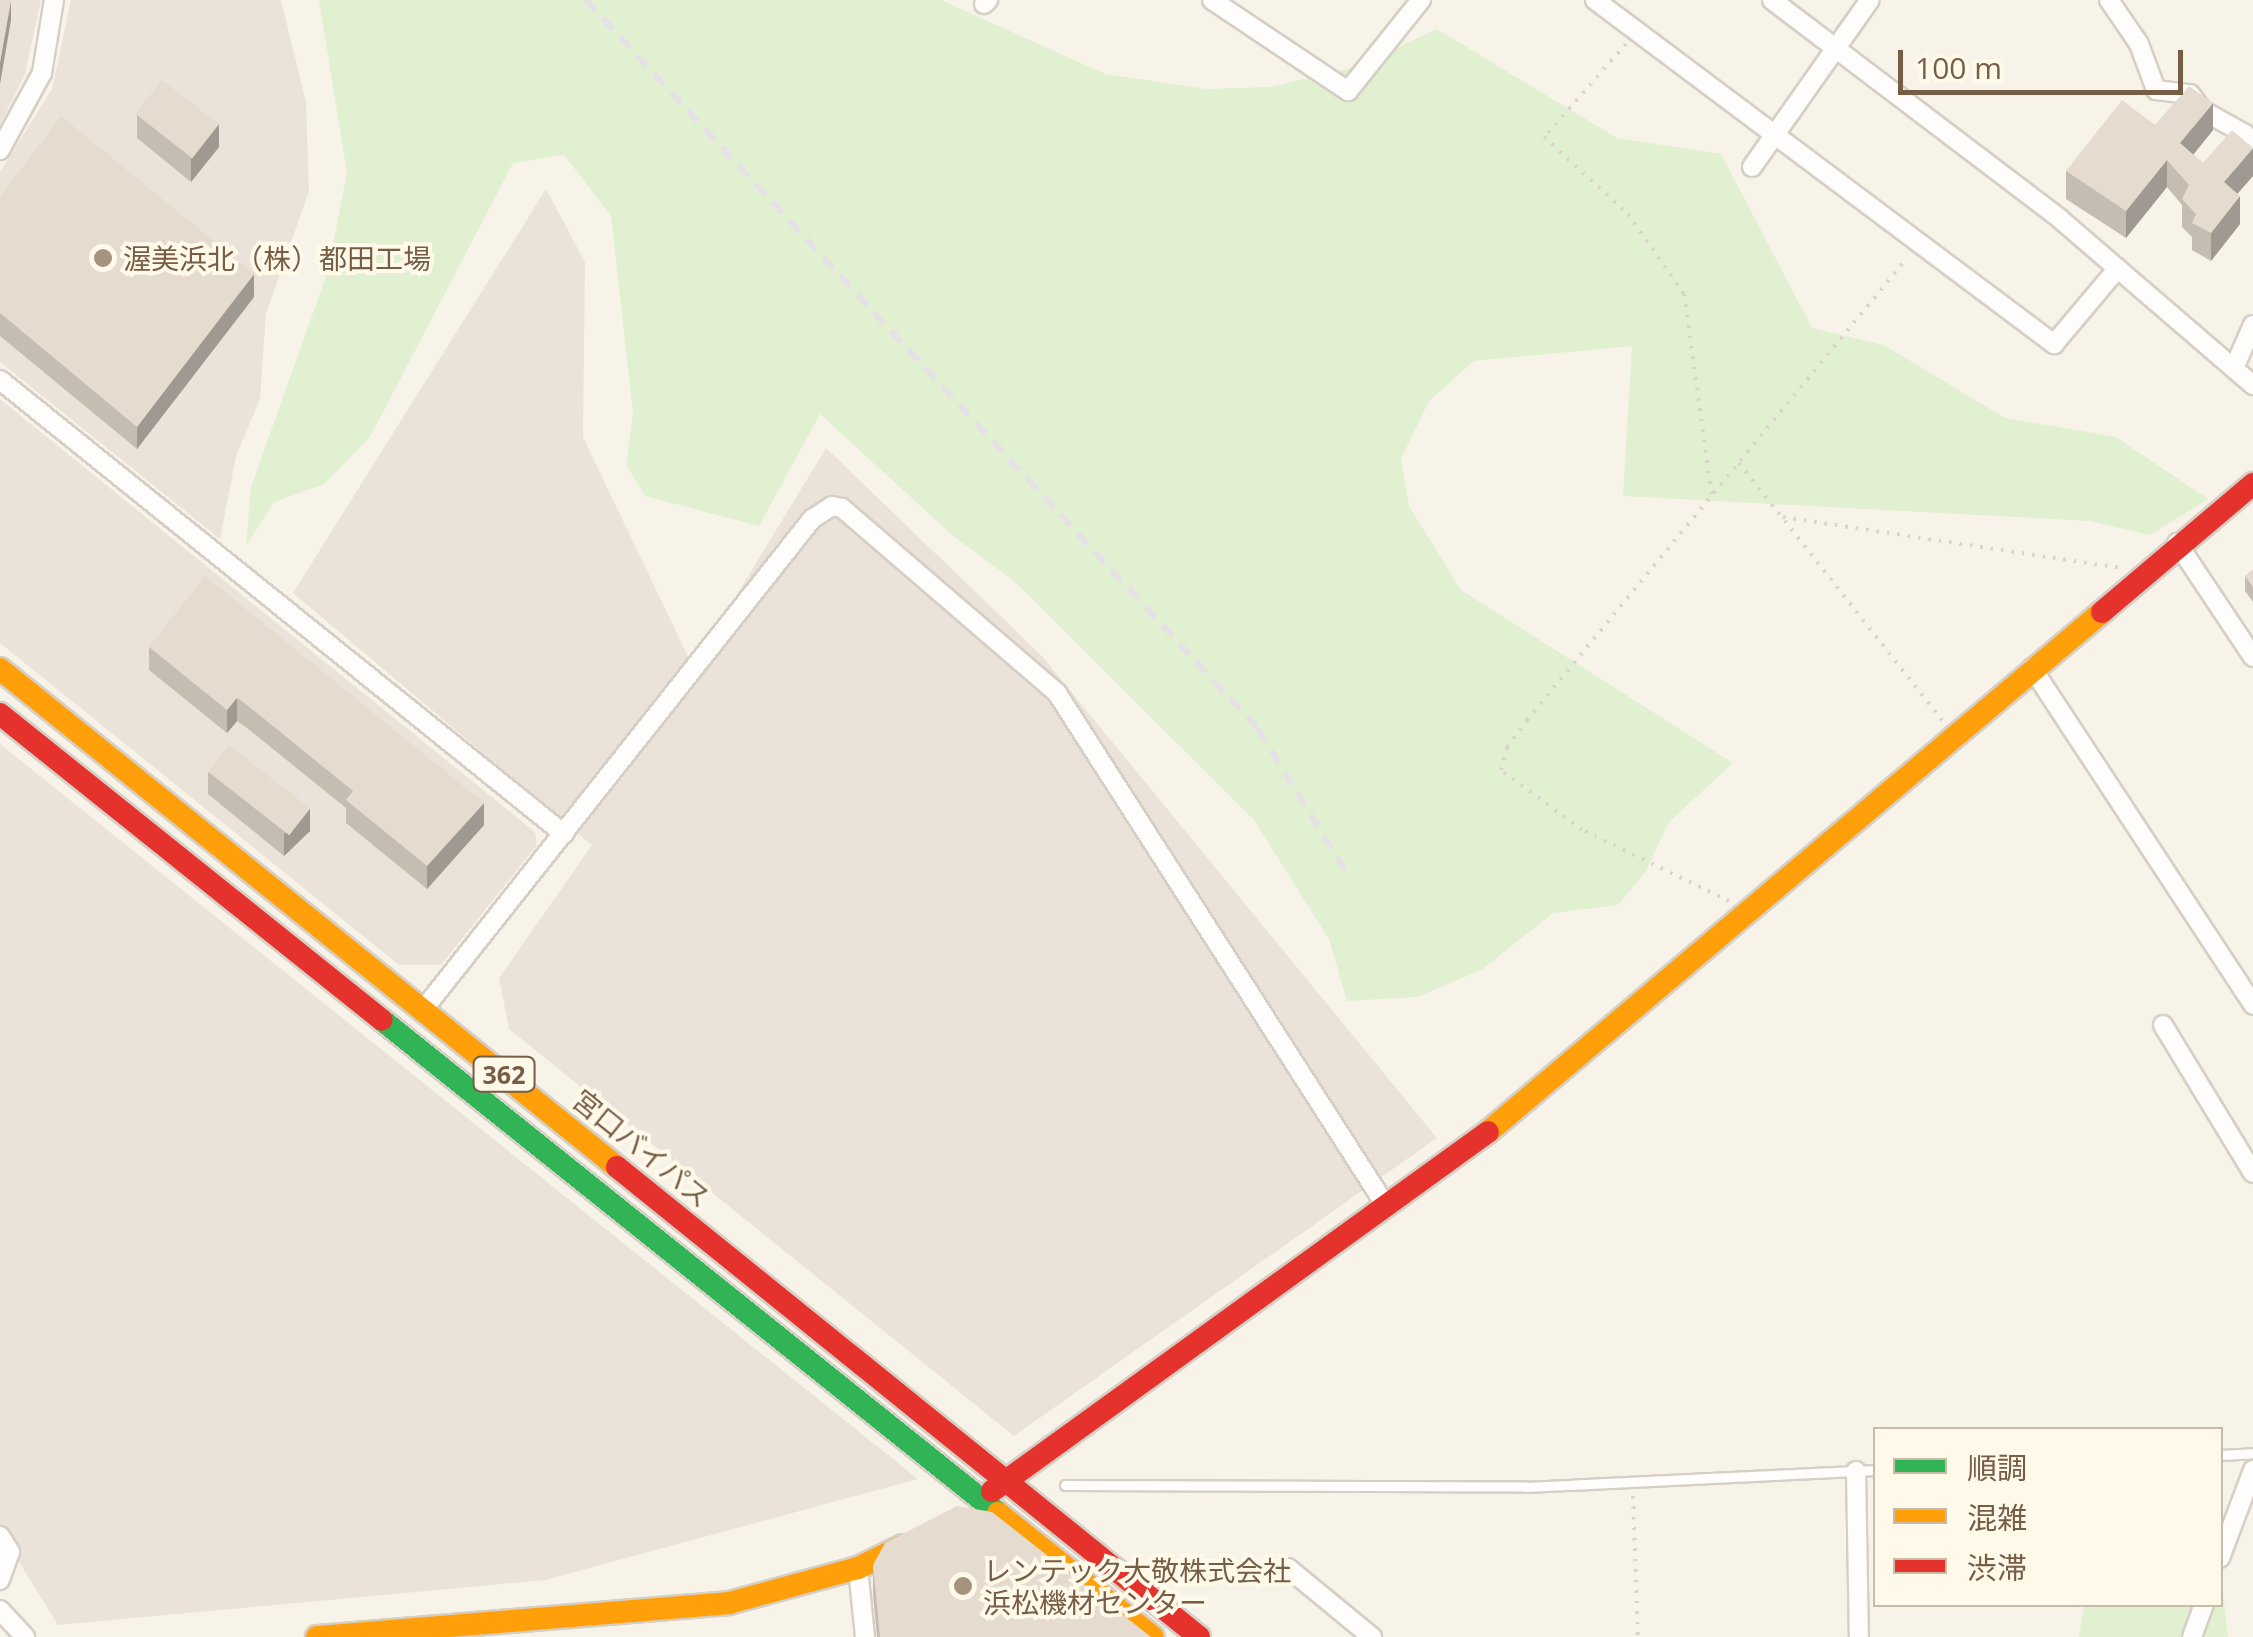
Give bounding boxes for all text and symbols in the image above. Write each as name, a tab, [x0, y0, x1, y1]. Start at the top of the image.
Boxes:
scale bar	[1903, 30, 2188, 92]
text: 100 m	[1915, 47, 2002, 88]
place label: 渥美浜北（株）都田工場	[123, 241, 431, 275]
marker: 渥美浜北（株）都田工場	[92, 247, 114, 269]
road number: 362	[472, 1054, 536, 1094]
street label: 宮口バイパス	[566, 1082, 718, 1214]
legend	[1873, 1427, 2223, 1607]
text: 順調	[1967, 1447, 2027, 1488]
text: 混雑	[1967, 1497, 2027, 1538]
text: 渋滞	[1967, 1547, 2027, 1588]
place label: レンテック大敬株式会社 浜松機材センター	[983, 1553, 1291, 1619]
marker: レンテック大敬株式会社 浜松機材センター	[952, 1575, 974, 1597]

